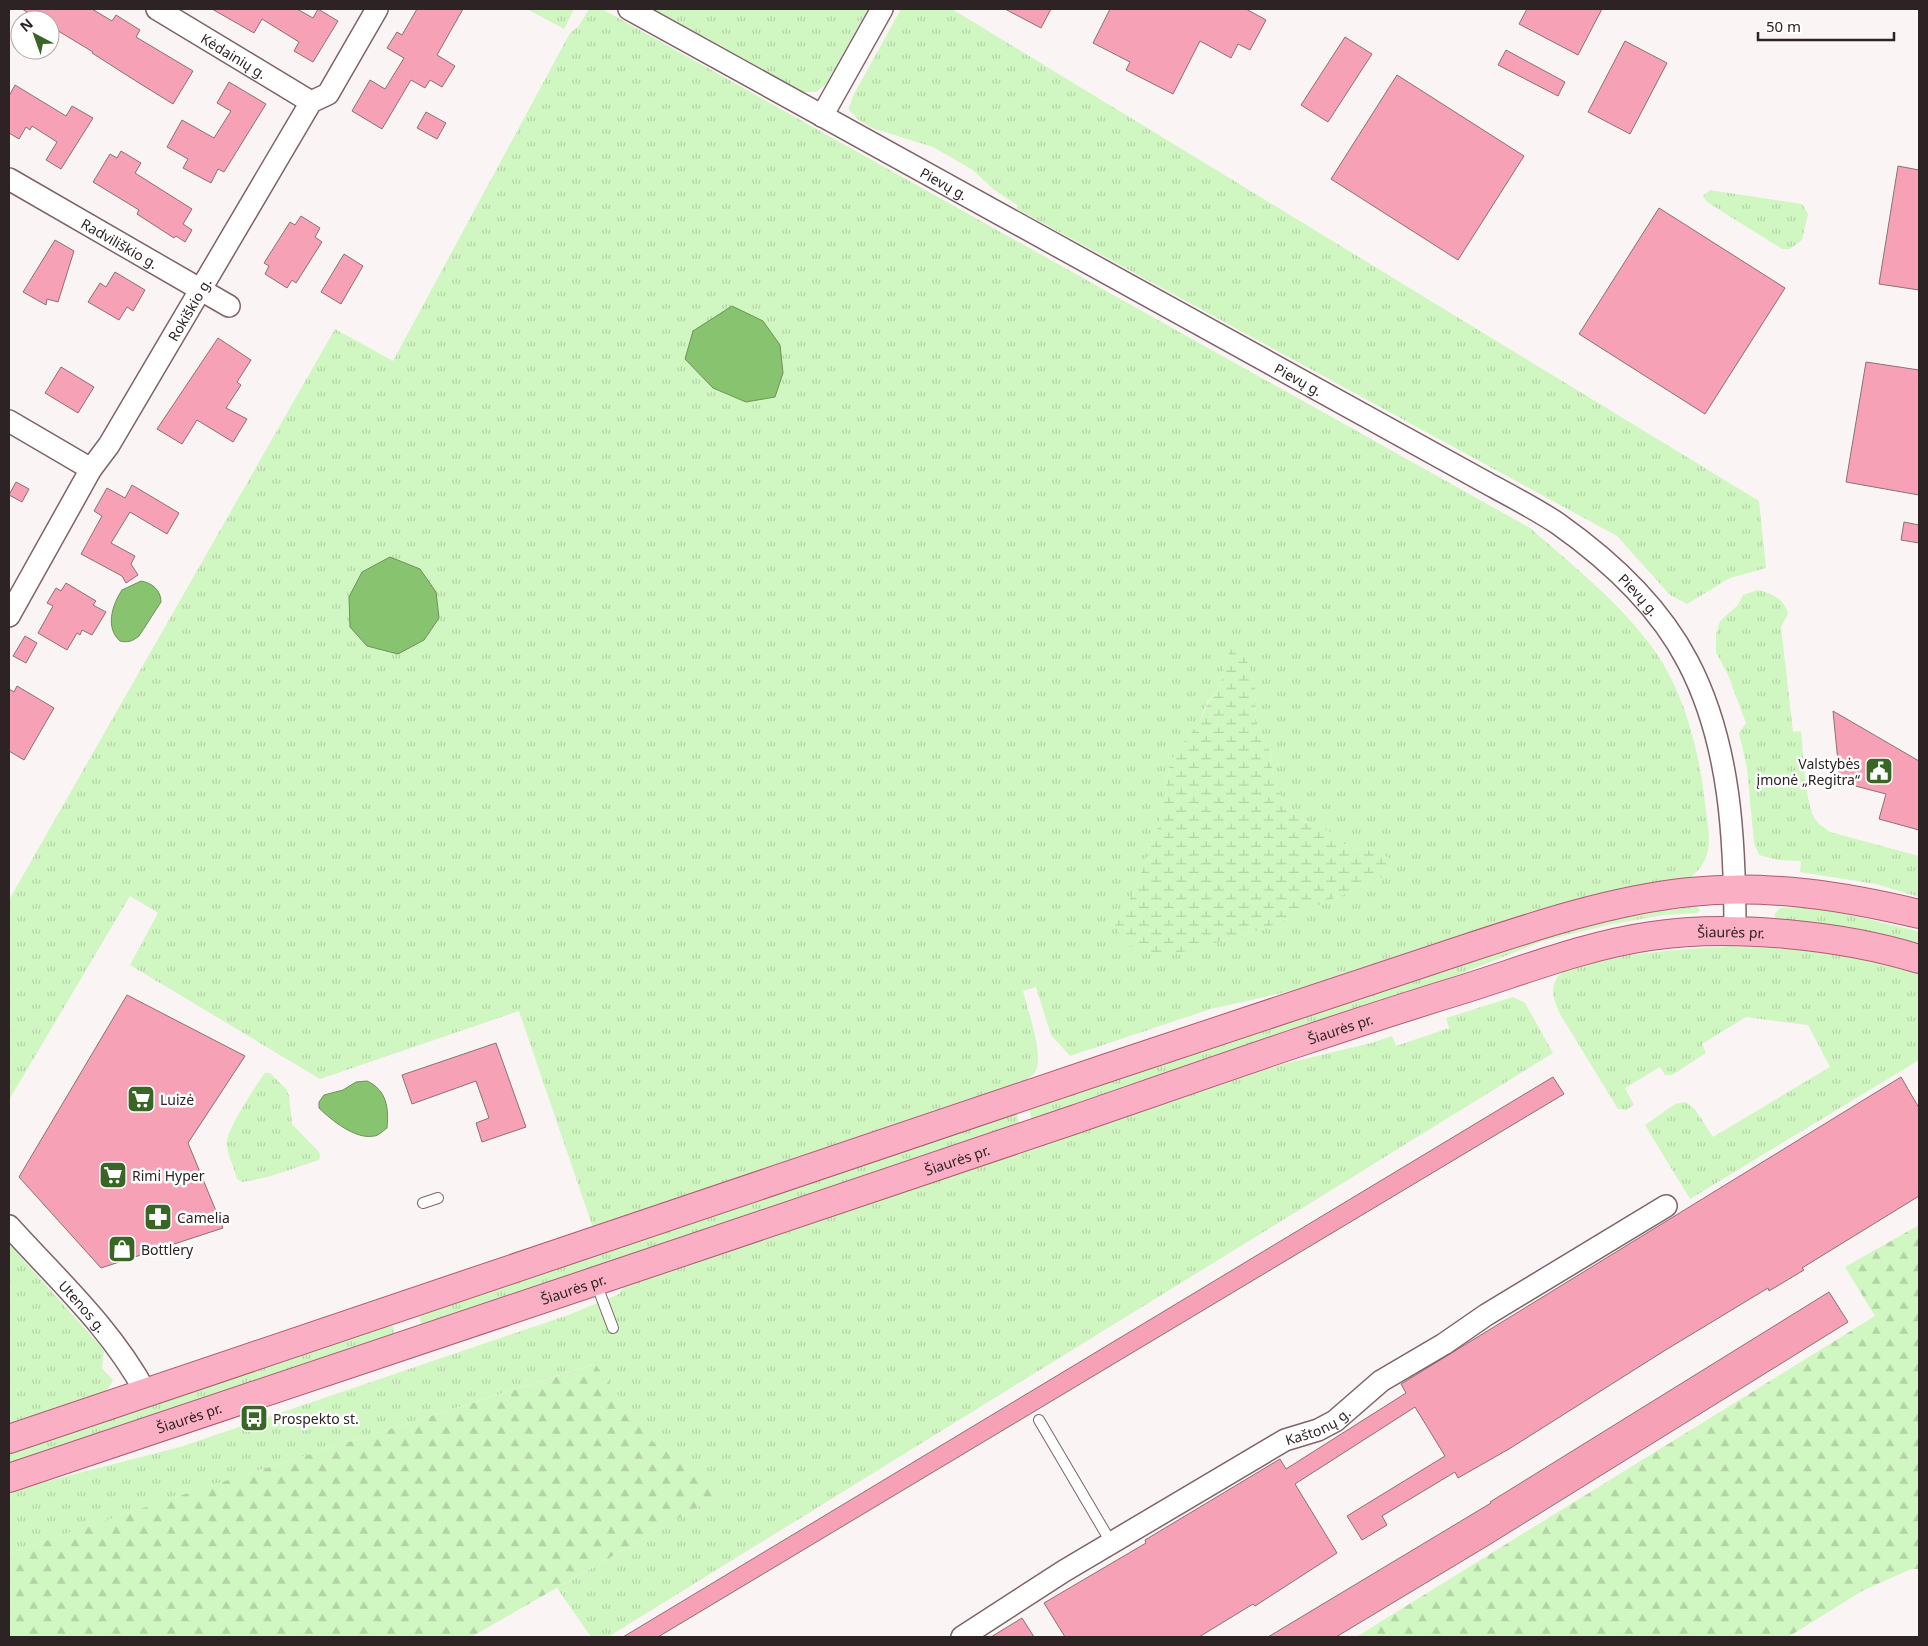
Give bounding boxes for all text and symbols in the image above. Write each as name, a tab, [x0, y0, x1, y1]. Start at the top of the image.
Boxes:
north arrow	[10, 10, 60, 60]
scale bar	[1758, 10, 1894, 42]
text: N	[16, 14, 37, 36]
text: 50 m	[1766, 16, 1801, 36]
street label: Kėdainių g.	[198, 28, 270, 83]
street label: Pievų g.	[917, 162, 971, 204]
street label: Radviliškio g.	[78, 213, 162, 273]
street label: Rokiškio g.	[163, 274, 215, 344]
street label: Pievų g.	[1271, 358, 1326, 400]
street label: Pievų g.	[1615, 569, 1664, 620]
place label: Valstybės įmonė „Regitra“	[1757, 754, 1860, 789]
public building icon: Valstybės įmonė „Regitra“	[1864, 756, 1894, 786]
street label: Šiaurės pr.	[1697, 922, 1765, 942]
street label: Šiaurės pr.	[1305, 1009, 1375, 1048]
supermarket icon: Luizė	[126, 1084, 156, 1114]
place label: Luizė	[160, 1090, 194, 1109]
street label: Šiaurės pr.	[922, 1140, 992, 1179]
supermarket icon: Rimi Hyper	[98, 1160, 128, 1190]
place label: Rimi Hyper	[132, 1166, 205, 1185]
pharmacy icon: Camelia	[143, 1202, 173, 1232]
place label: Camelia	[177, 1208, 230, 1227]
shop icon: Bottlery	[107, 1234, 137, 1264]
place label: Bottlery	[141, 1240, 194, 1259]
street label: Šiaurės pr.	[538, 1269, 608, 1308]
street label: Utenos g.	[55, 1276, 111, 1336]
street label: Šiaurės pr.	[154, 1398, 224, 1437]
bus stop icon: Prospekto st.	[239, 1403, 269, 1433]
street label: Kaštonų g.	[1283, 1403, 1354, 1449]
place label: Prospekto st.	[273, 1409, 359, 1428]

